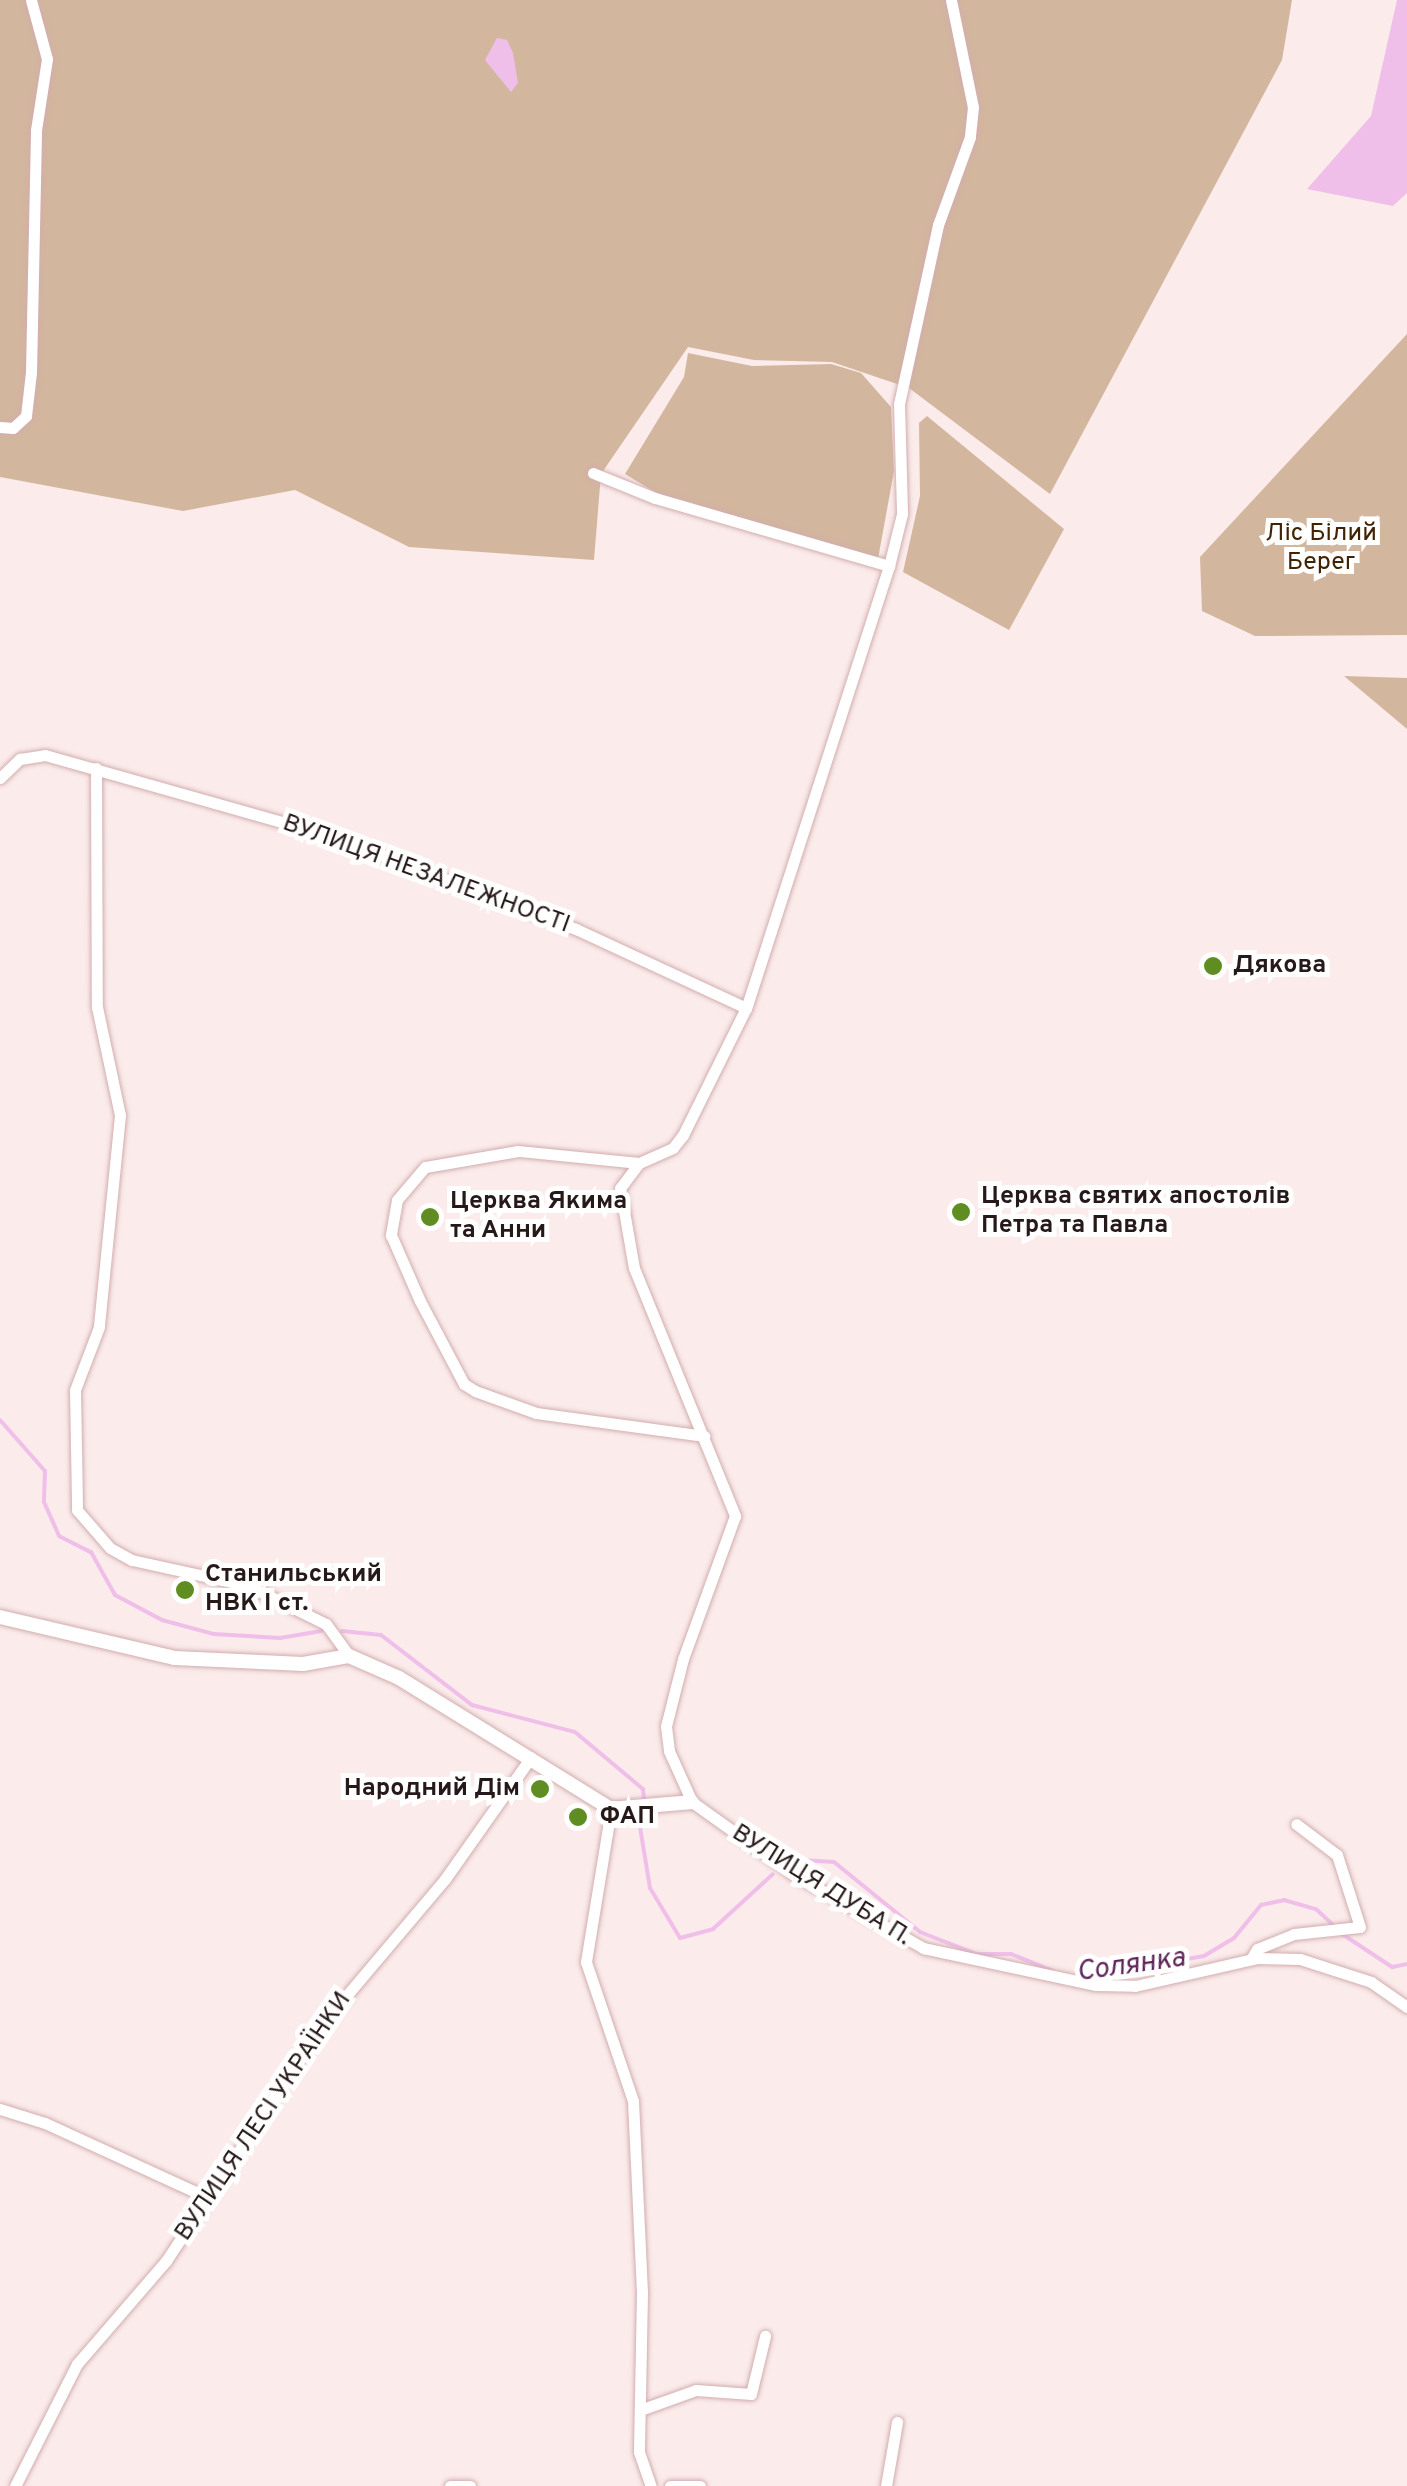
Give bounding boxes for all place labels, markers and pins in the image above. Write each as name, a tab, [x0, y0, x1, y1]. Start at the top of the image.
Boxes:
place label: Дякова	[1233, 951, 1326, 981]
marker: Дякова	[1202, 955, 1224, 977]
place label: Церква святих апостолів Петра та Павла	[981, 1183, 1290, 1242]
place label: Церква Якима та Анни	[450, 1188, 627, 1247]
marker: Церква святих апостолів Петра та Павла	[950, 1201, 972, 1223]
marker: Церква Якима та Анни	[419, 1206, 441, 1228]
place label: Станильський НВК І ст.	[205, 1561, 382, 1620]
marker: Станильський НВК І ст.	[174, 1579, 196, 1601]
place label: Народний Дім	[344, 1774, 520, 1804]
marker: Народний Дім	[529, 1778, 551, 1800]
place label: ФАП	[600, 1802, 655, 1832]
marker: ФАП	[565, 1804, 591, 1830]

